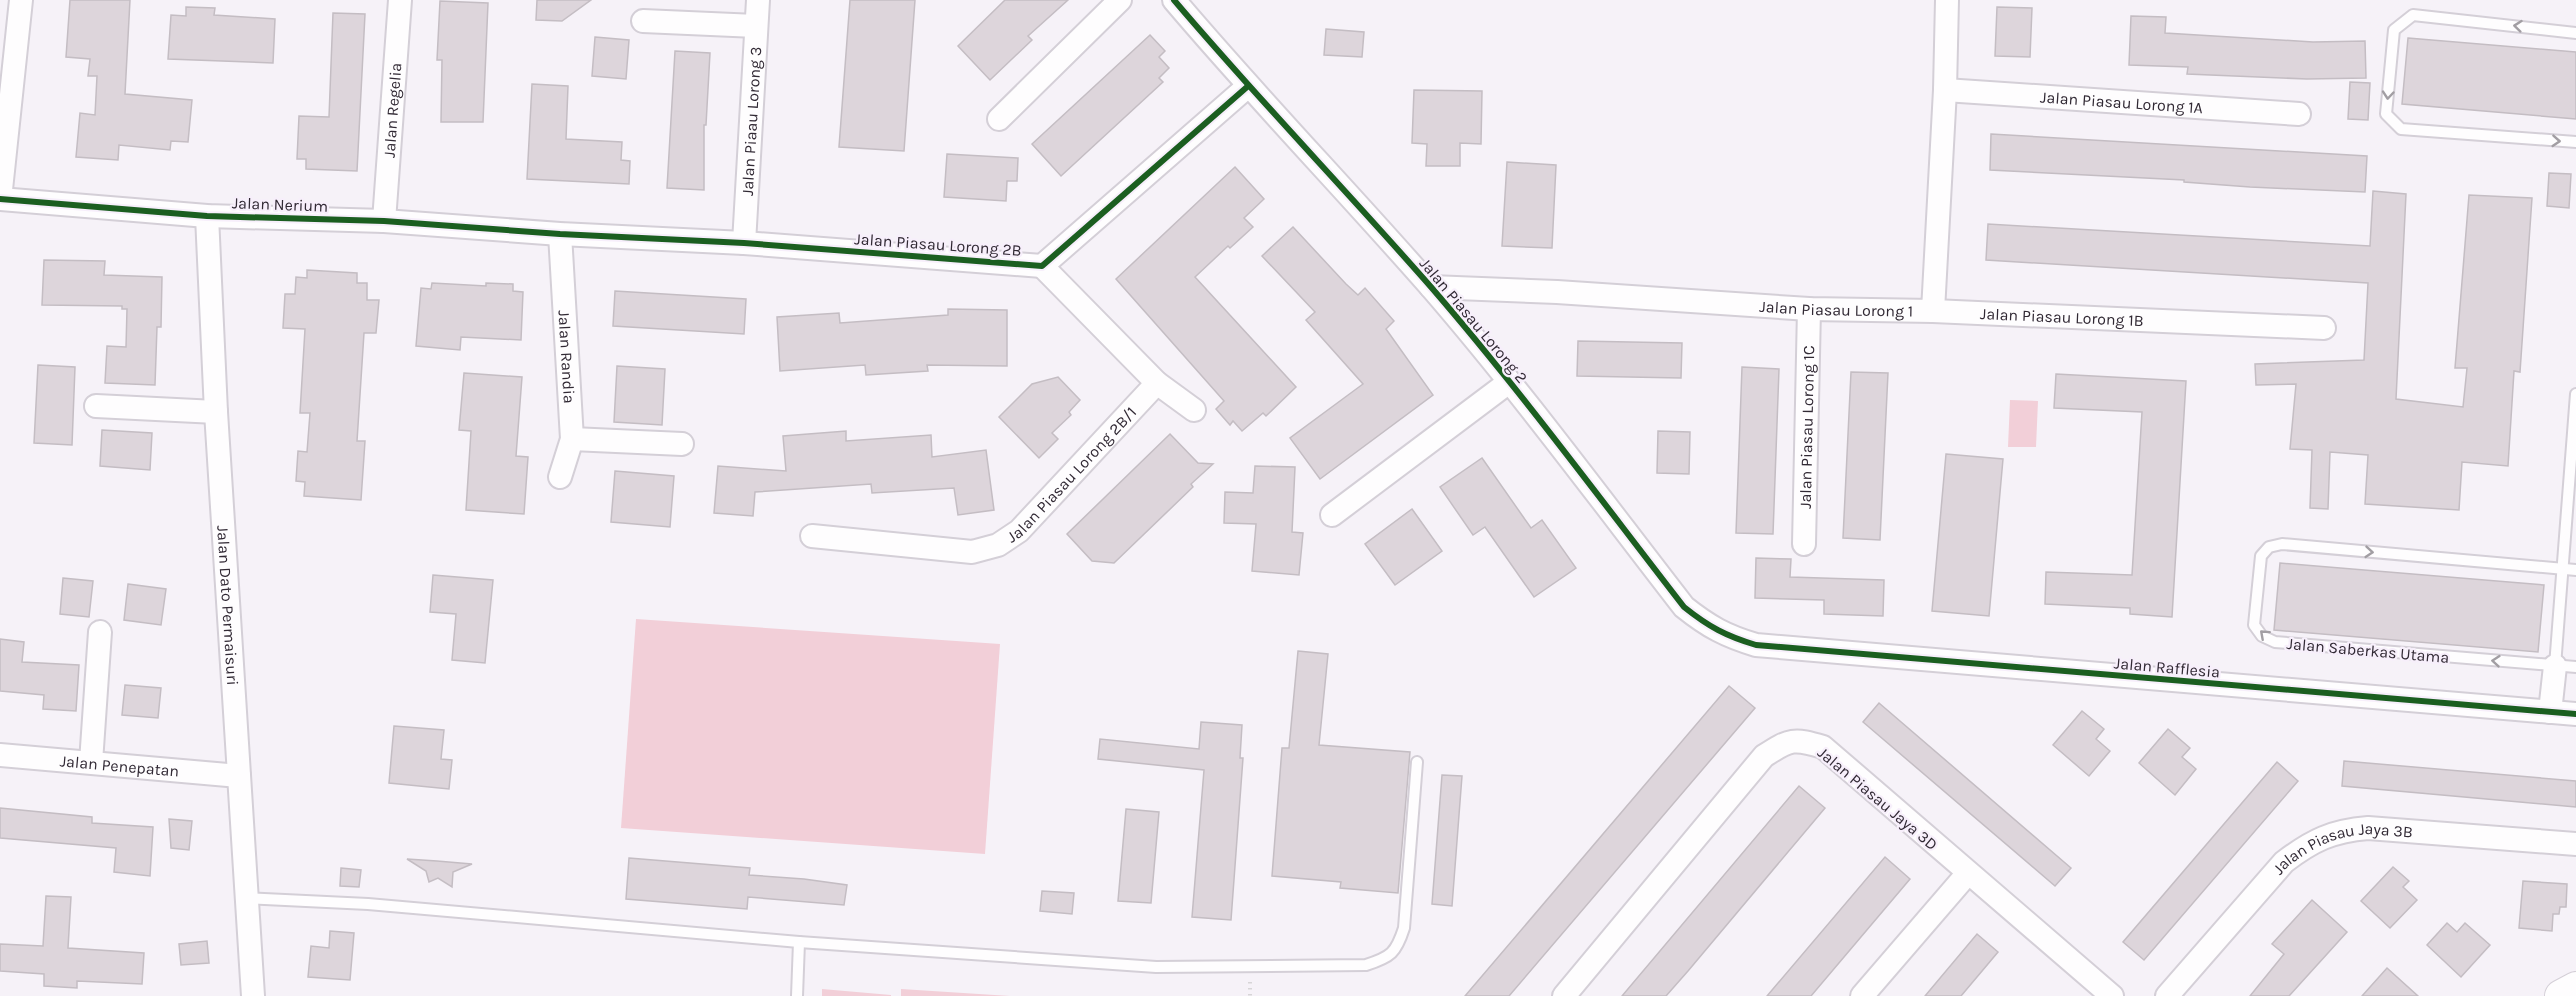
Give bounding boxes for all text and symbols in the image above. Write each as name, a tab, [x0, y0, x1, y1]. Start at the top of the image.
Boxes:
one-way arrow	[2513, 21, 2522, 33]
street label: Jalan Piaau Lorong 3	[738, 46, 765, 196]
street label: Jalan Regelia	[380, 62, 405, 159]
street label: Jalan Piasau Lorong 1A	[2040, 87, 2204, 117]
one-way arrow	[2382, 91, 2395, 100]
one-way arrow	[2551, 134, 2560, 147]
street label: Jalan Nerium	[231, 193, 328, 216]
street label: Jalan Piasau Lorong 2B	[854, 229, 1022, 260]
street label: Jalan Piasau Lorong 2	[1416, 254, 1532, 387]
street label: Jalan Piasau Lorong 1	[1759, 297, 1913, 321]
street label: Jalan Piasau Lorong 1B	[1980, 304, 2144, 330]
street label: Jalan Randia	[554, 310, 579, 404]
street label: Jalan Piasau Lorong 1C	[1796, 345, 1818, 509]
street label: Jalan Piasau Lorong 2B/1	[1003, 403, 1140, 547]
street label: Jalan Dato Permaisuri	[213, 525, 242, 686]
one-way arrow	[2365, 545, 2374, 558]
one-way arrow	[2259, 630, 2270, 641]
street label: Jalan Saberkas Utama	[2286, 634, 2450, 667]
street label: Jalan Rafflesia	[2113, 653, 2221, 682]
one-way arrow	[2492, 655, 2501, 668]
street label: Jalan Piasau Jaya 3D	[1814, 743, 1941, 854]
street label: Jalan Penepatan	[59, 751, 180, 781]
street label: Jalan Piasau Jaya 3B	[2269, 819, 2413, 878]

